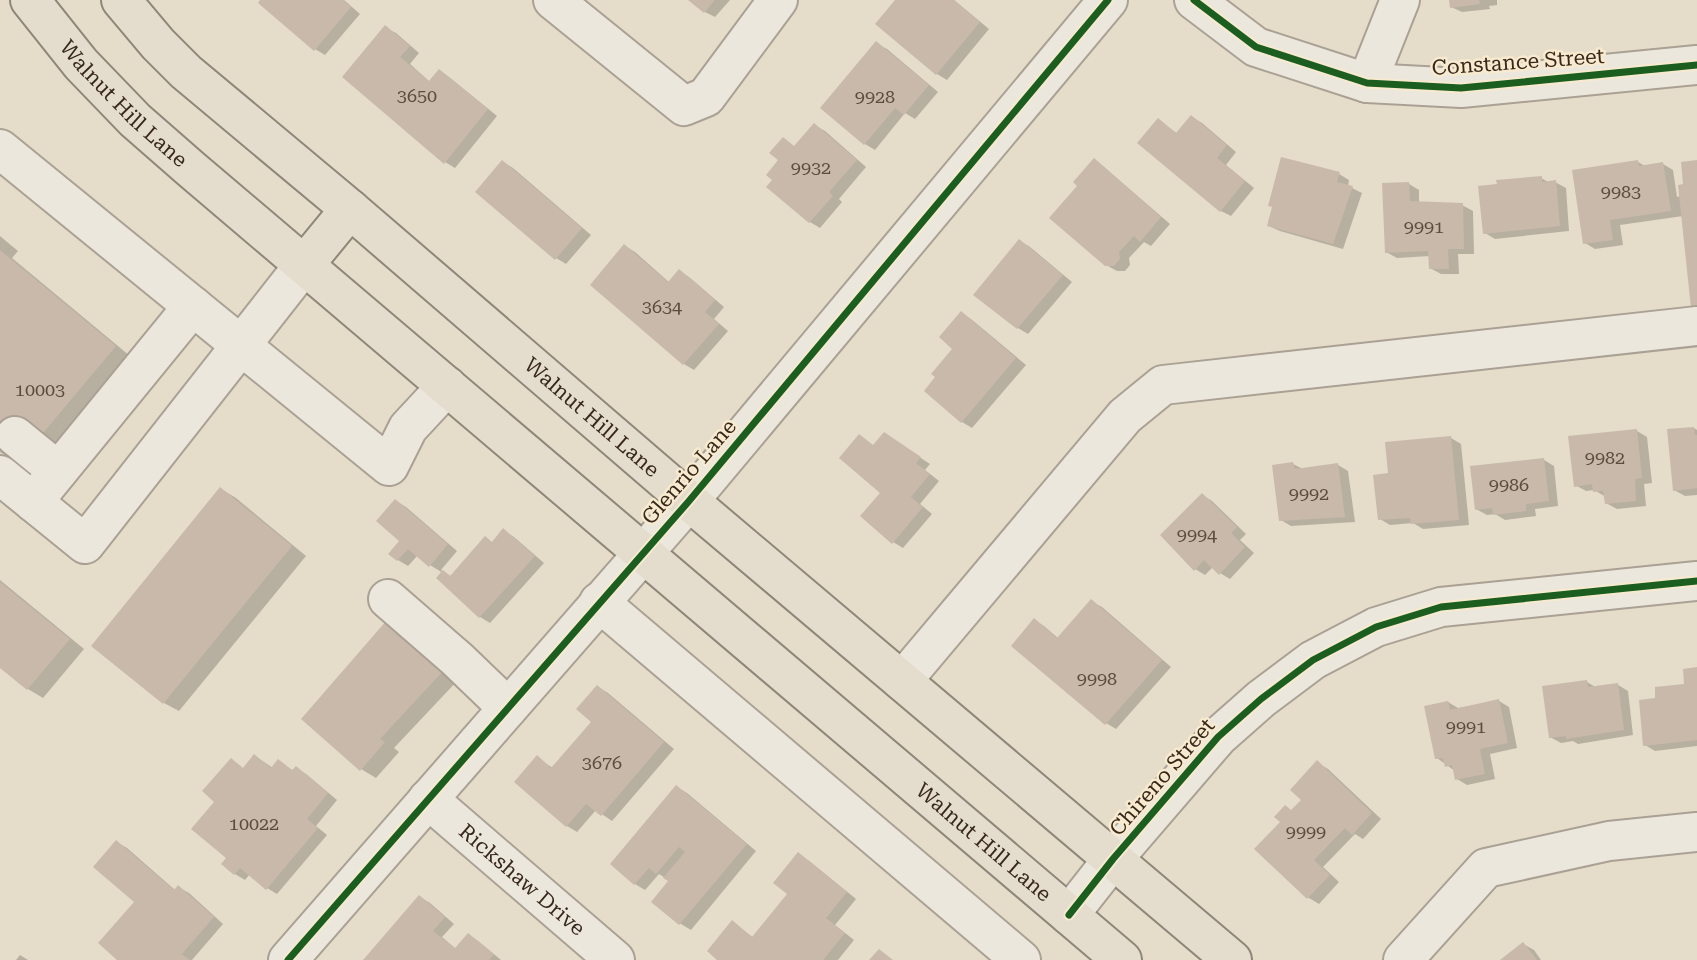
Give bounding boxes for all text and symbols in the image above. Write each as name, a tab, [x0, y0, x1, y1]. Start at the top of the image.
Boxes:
street label: Walnut Hill Lane	[55, 35, 192, 172]
street label: Constance Street	[1431, 44, 1605, 80]
house number: 3650	[397, 85, 437, 106]
house number: 9928	[855, 86, 895, 107]
house number: 9932	[791, 157, 831, 178]
house number: 9983	[1601, 181, 1641, 202]
house number: 9991	[1404, 216, 1444, 237]
house number: 3634	[642, 296, 682, 317]
street label: Walnut Hill Lane	[520, 353, 664, 482]
house number: 10003	[15, 379, 65, 400]
street label: Glenrio Lane	[637, 415, 741, 529]
house number: 9982	[1585, 447, 1625, 468]
house number: 9986	[1489, 474, 1529, 495]
house number: 9992	[1289, 483, 1329, 504]
house number: 9994	[1177, 524, 1217, 545]
house number: 9998	[1077, 668, 1117, 689]
street label: Chireno Street	[1105, 713, 1219, 840]
house number: 9991	[1446, 716, 1486, 737]
house number: 3676	[582, 752, 622, 773]
street label: Walnut Hill Lane	[911, 778, 1056, 907]
house number: 10022	[229, 813, 279, 834]
street label: Rickshaw Drive	[454, 819, 590, 941]
house number: 9999	[1286, 821, 1326, 842]

